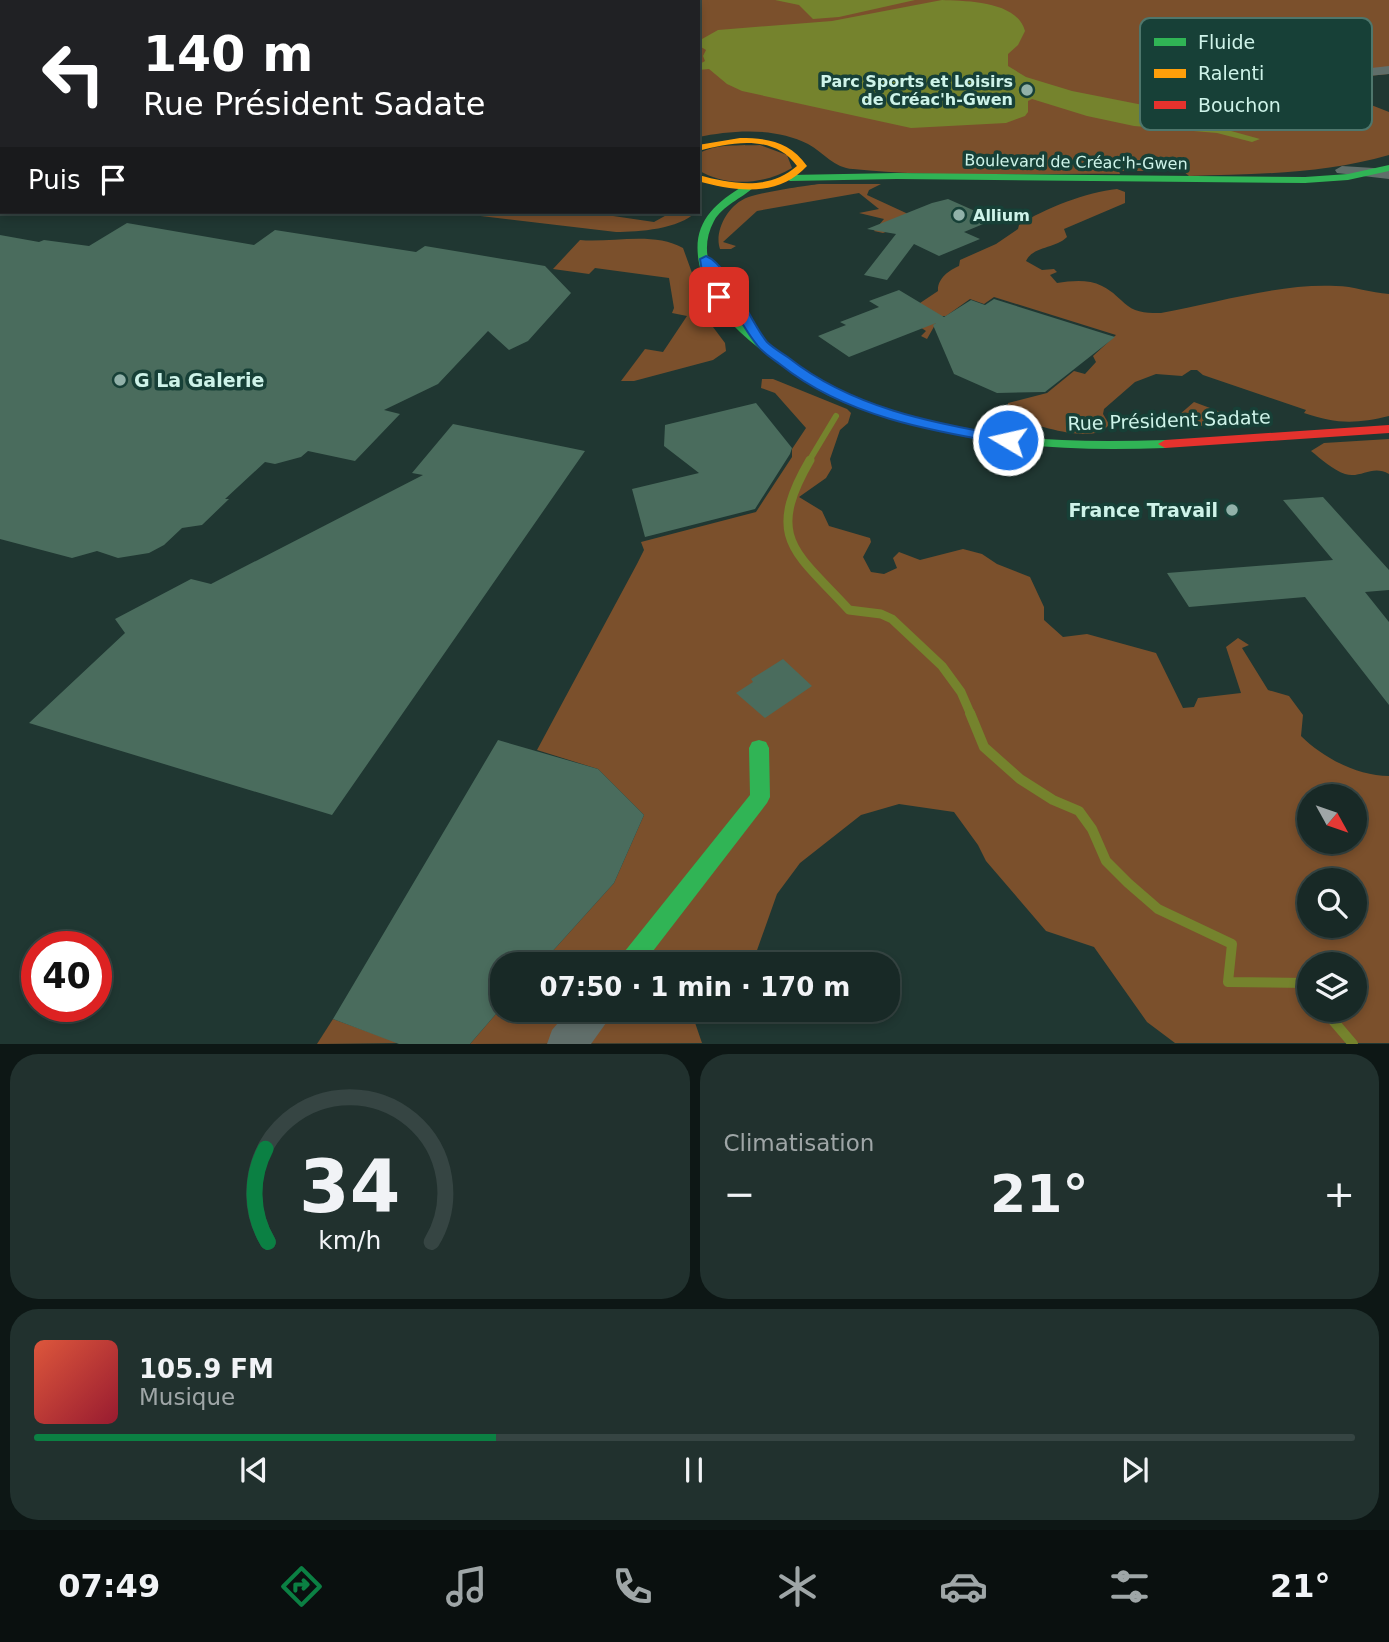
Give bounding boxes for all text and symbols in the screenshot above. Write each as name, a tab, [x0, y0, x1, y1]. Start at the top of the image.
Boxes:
legend	[1140, 18, 1372, 130]
text: 140 m	[143, 26, 313, 83]
icon: left	[28, 28, 119, 119]
text: Fluide	[1198, 31, 1255, 53]
text: Ralenti	[1198, 62, 1264, 84]
place label: Parc Sports et Loisirs de Créac'h-Gwen	[820, 72, 1013, 109]
marker: Parc Sports et Loisirs de Créac'h-Gwen	[1019, 82, 1035, 98]
text: Rue Président Sadate	[143, 85, 485, 123]
text: Bouchon	[1198, 94, 1281, 116]
street label: Boulevard de Créac'h-Gwen	[964, 151, 1188, 173]
icon: arrive	[94, 161, 132, 199]
text: Puis	[28, 165, 80, 195]
place label: Allium	[973, 206, 1030, 225]
marker: Allium	[951, 207, 967, 223]
pin	[689, 267, 749, 327]
icon: arrive	[700, 278, 738, 316]
place label: G La Galerie	[134, 369, 264, 391]
marker: G La Galerie	[112, 372, 128, 388]
position arrow	[971, 403, 1045, 477]
street label: Rue Président Sadate	[1067, 405, 1271, 435]
place label: France Travail	[1068, 499, 1218, 521]
marker: France Travail	[1224, 502, 1240, 518]
north arrow	[1297, 784, 1367, 854]
map controls	[1297, 784, 1367, 1022]
button: search	[1297, 868, 1367, 938]
speed limit sign: 40	[21, 931, 112, 1022]
button: layers	[1297, 952, 1367, 1022]
text: 07:50 · 1 min · 170 m	[540, 972, 850, 1002]
text: Climatisation	[724, 1130, 874, 1156]
text: 34	[299, 1145, 400, 1230]
text: 21°	[990, 1164, 1088, 1224]
text: −	[724, 1172, 755, 1216]
text: +	[1323, 1172, 1355, 1216]
text: km/h	[318, 1226, 381, 1255]
text: 105.9 FM	[139, 1354, 274, 1384]
text: Musique	[139, 1384, 235, 1410]
icon: previous	[235, 1451, 273, 1489]
icon: pause	[675, 1451, 713, 1489]
icon: next	[1116, 1451, 1154, 1489]
icon: directions	[277, 1562, 326, 1611]
icon: music	[442, 1562, 491, 1611]
icon: phone	[608, 1562, 657, 1611]
icon: climate	[773, 1562, 822, 1611]
icon: car	[939, 1562, 988, 1611]
icon: filters	[1105, 1562, 1154, 1611]
text: 07:49	[58, 1567, 160, 1605]
text: 21°	[1270, 1567, 1331, 1605]

